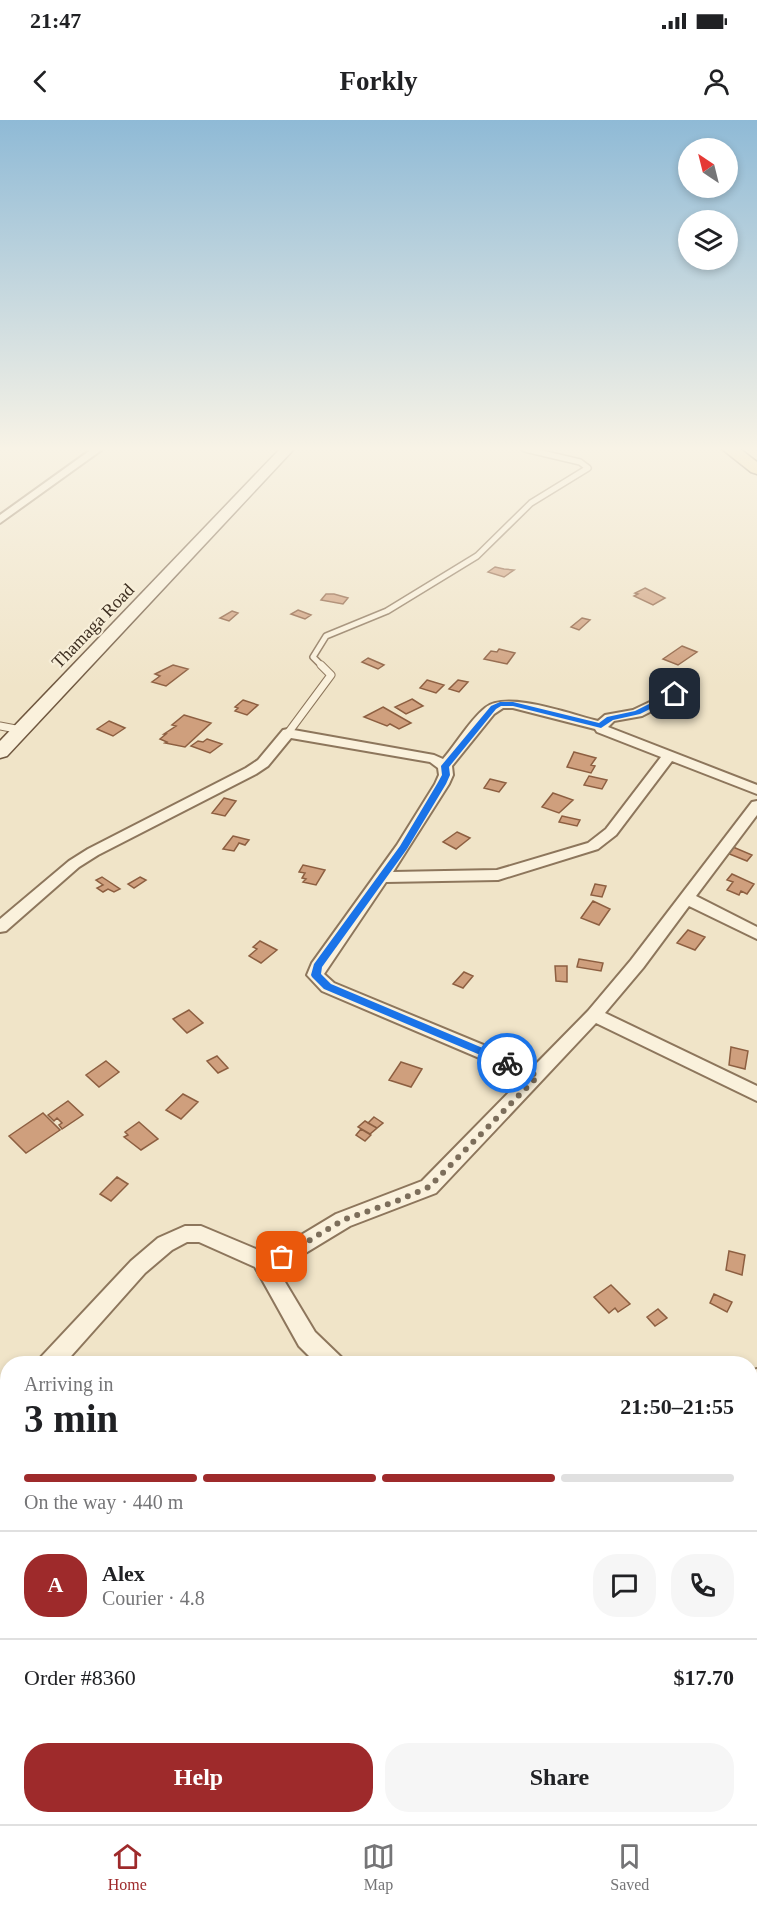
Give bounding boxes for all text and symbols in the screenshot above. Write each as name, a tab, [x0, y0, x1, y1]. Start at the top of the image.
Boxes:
text: 21:47	[30, 8, 81, 33]
icon: back	[24, 65, 57, 98]
icon: person	[700, 65, 733, 98]
text: Forkly	[340, 66, 418, 96]
north arrow	[678, 138, 738, 198]
map controls	[678, 138, 738, 270]
button: layers	[678, 210, 738, 270]
street label: Thamaga Road	[48, 580, 138, 672]
pin	[649, 668, 700, 719]
icon: home	[658, 677, 691, 710]
courier	[477, 1033, 537, 1093]
icon: bike	[491, 1047, 524, 1080]
pin	[256, 1231, 307, 1282]
icon: bag	[265, 1240, 298, 1273]
text: Arriving in	[24, 1373, 113, 1395]
text: 21:50–21:55	[620, 1394, 734, 1419]
text: 3 min	[24, 1397, 118, 1440]
text: On the way · 440 m	[24, 1491, 183, 1513]
button: chat	[593, 1554, 656, 1617]
button: phone	[671, 1554, 734, 1617]
text: Alex	[102, 1561, 145, 1586]
text: A	[48, 1572, 63, 1597]
text: Courier · 4.8	[102, 1587, 205, 1609]
text: Order #8360	[24, 1665, 136, 1690]
text: $17.70	[674, 1665, 734, 1690]
button: Help	[24, 1743, 373, 1812]
button: Share	[385, 1743, 734, 1812]
tab: Home	[108, 1840, 147, 1894]
tab: Map	[362, 1840, 395, 1894]
tab: Saved	[610, 1840, 649, 1894]

